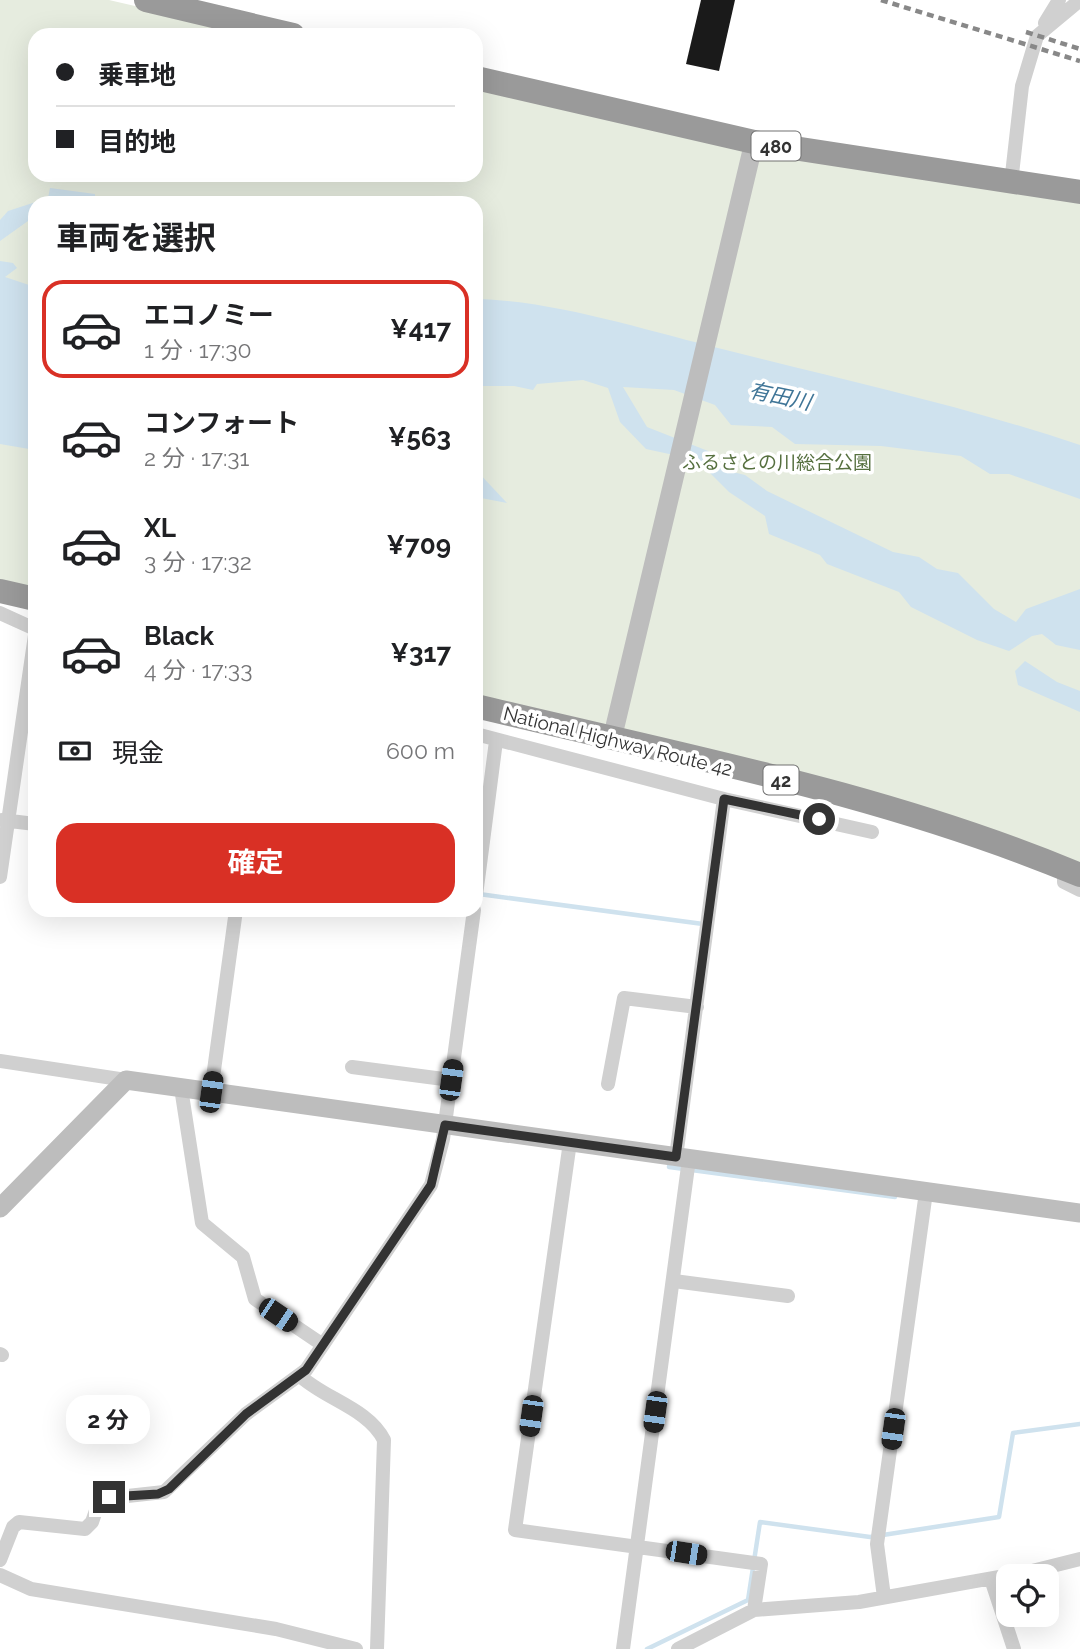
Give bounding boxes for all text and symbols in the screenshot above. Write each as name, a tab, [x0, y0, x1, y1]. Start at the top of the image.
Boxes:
text: 乗車地	[98, 60, 176, 90]
text: 目的地	[98, 127, 176, 157]
road number: 480	[752, 132, 800, 160]
text: 車両を選択	[56, 219, 216, 256]
icon: car	[60, 298, 123, 361]
text: エコノミー	[144, 300, 274, 330]
text: ¥417	[390, 314, 451, 344]
text: 1 分 · 17:30	[144, 336, 252, 363]
water label: 有田川	[747, 377, 815, 415]
icon: car	[60, 406, 123, 469]
text: コンフォート	[144, 408, 299, 438]
text: ¥563	[388, 422, 451, 452]
text: 2 分 · 17:31	[144, 444, 249, 471]
park label: ふるさとの川総合公園	[682, 451, 872, 473]
text: XL	[144, 513, 176, 543]
icon: car	[60, 514, 123, 577]
text: ¥709	[387, 530, 451, 560]
text: 3 分 · 17:32	[144, 548, 252, 575]
text: Black	[144, 621, 214, 651]
icon: car	[60, 622, 123, 685]
text: ¥317	[391, 638, 451, 668]
text: 4 分 · 17:33	[144, 656, 252, 683]
street label: National Highway Route 42	[501, 702, 735, 780]
icon: cash	[56, 732, 94, 770]
text: 600 m	[386, 737, 455, 764]
text: 現金	[112, 738, 164, 768]
road number: 42	[764, 766, 798, 794]
route start	[803, 803, 835, 835]
button: 確定	[56, 823, 455, 903]
car	[438, 1058, 465, 1102]
car	[198, 1070, 225, 1114]
car	[255, 1295, 302, 1335]
car	[642, 1390, 669, 1434]
car	[518, 1394, 545, 1438]
callout: 2 分	[67, 1396, 151, 1444]
text: 2 分	[87, 1406, 129, 1433]
car	[880, 1407, 907, 1451]
route end	[93, 1481, 125, 1513]
car	[664, 1539, 709, 1567]
map controls	[996, 1564, 1059, 1627]
button: locate	[996, 1564, 1059, 1627]

